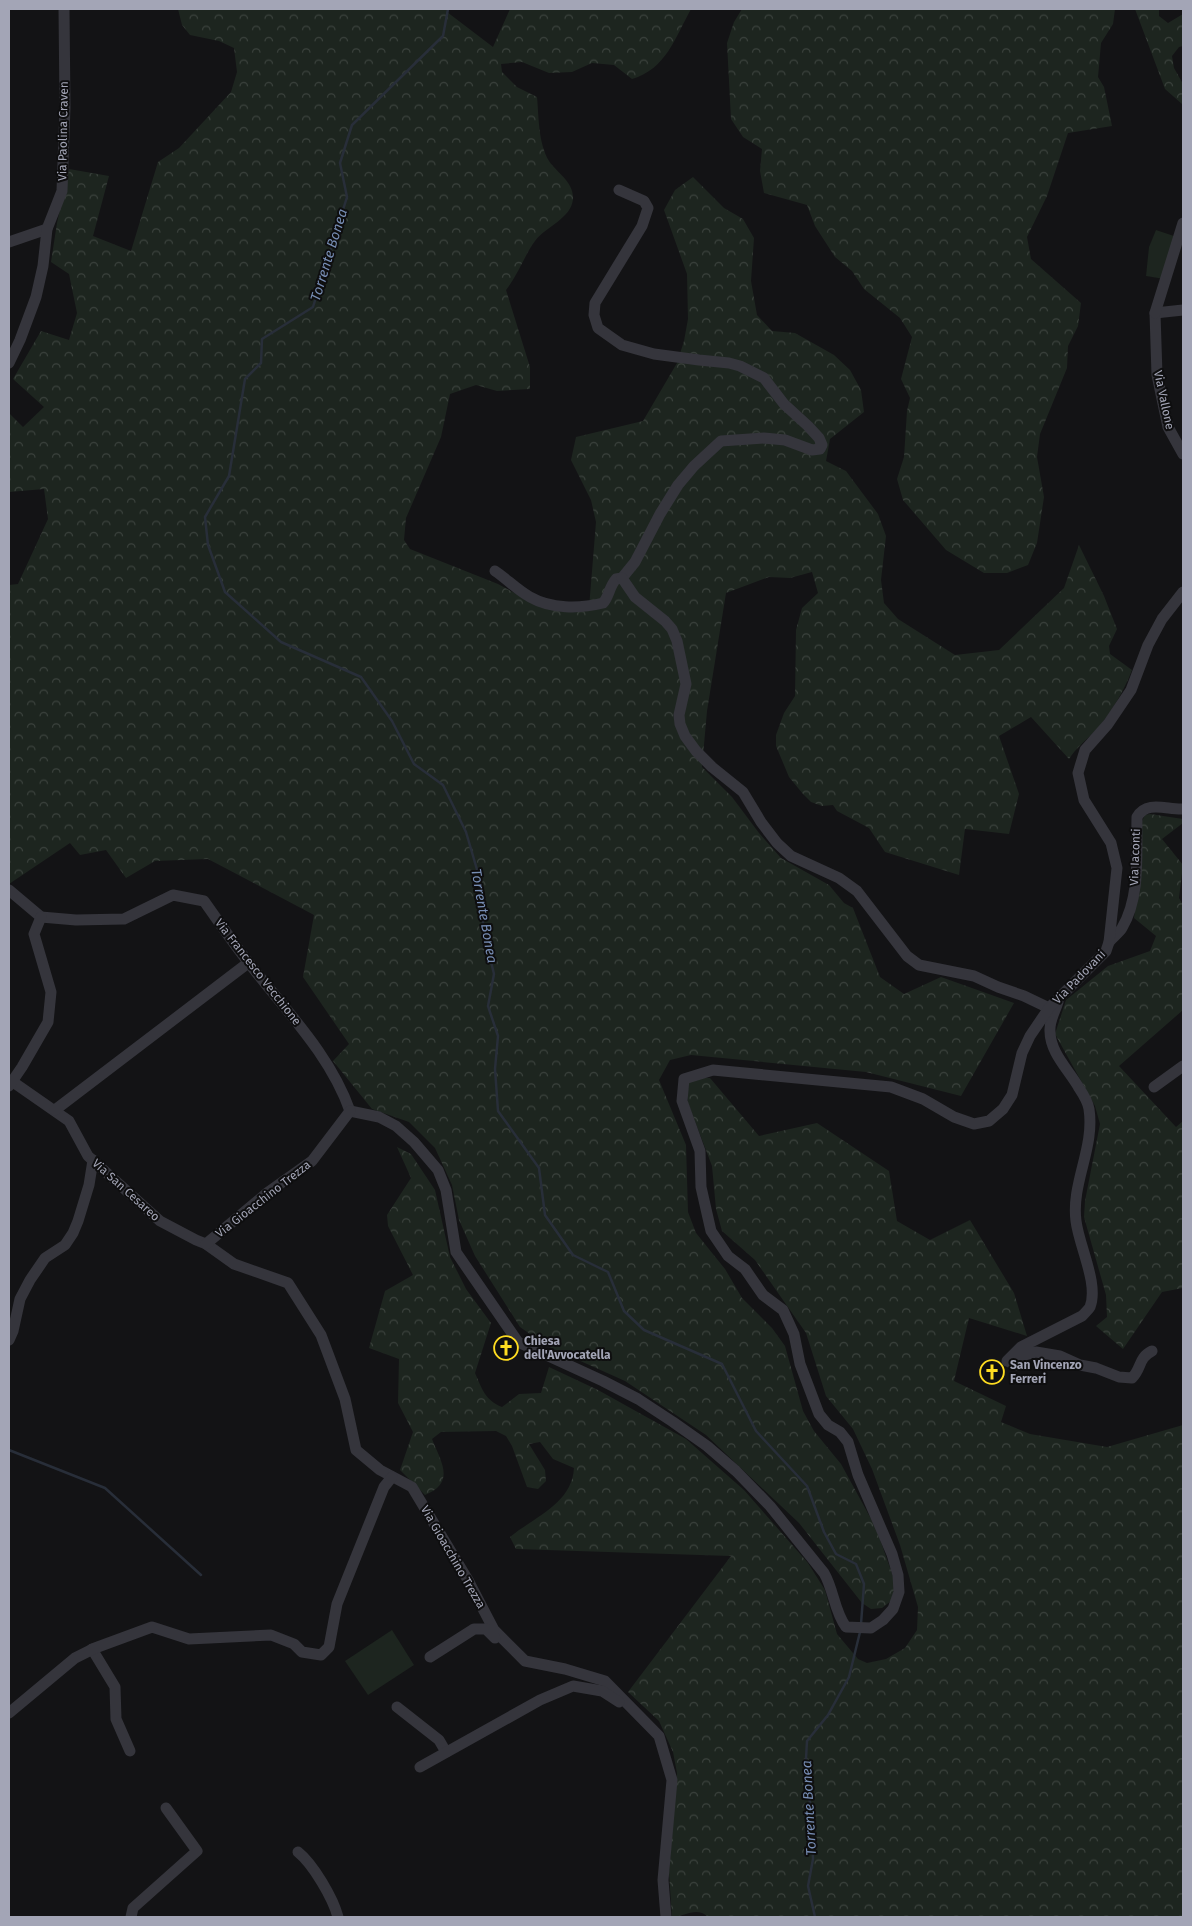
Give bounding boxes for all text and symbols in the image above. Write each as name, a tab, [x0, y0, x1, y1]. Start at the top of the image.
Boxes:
street label: Via Paolina Craven	[55, 81, 71, 181]
water label: Torrente Bonea	[307, 207, 351, 303]
street label: Via Vallone	[1151, 369, 1177, 431]
street label: Via Iaconti	[1127, 828, 1143, 886]
water label: Torrente Bonea	[467, 868, 501, 964]
street label: Via Francesco Vecchione	[212, 916, 304, 1028]
street label: Via Padovani	[1050, 947, 1108, 1007]
street label: Via San Cesareo	[89, 1156, 163, 1224]
street label: Via Gioacchino Trezza	[213, 1158, 313, 1240]
place label: Chiesa dell'Avvocatella	[524, 1334, 611, 1362]
church icon: Chiesa dell'Avvocatella	[493, 1335, 519, 1361]
place label: San Vincenzo Ferreri	[1010, 1358, 1082, 1386]
church icon: San Vincenzo Ferreri	[979, 1359, 1005, 1385]
street label: Via Gioacchino Trezza	[418, 1503, 488, 1611]
water label: Torrente Bonea	[798, 1760, 820, 1856]

